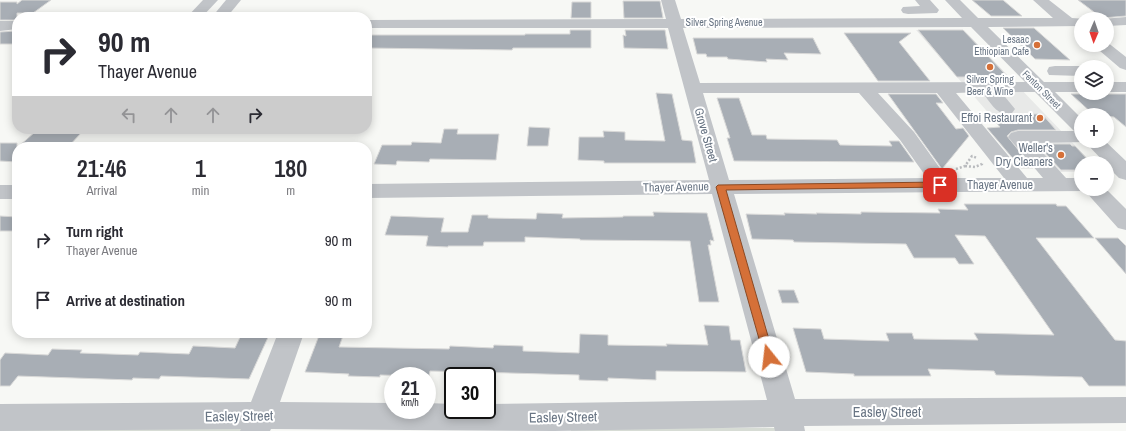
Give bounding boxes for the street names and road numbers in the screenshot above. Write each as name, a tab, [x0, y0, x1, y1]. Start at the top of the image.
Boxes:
street label: Silver Spring Avenue	[686, 16, 763, 29]
street label: Fenton Street	[1020, 67, 1064, 112]
street label: Grove Street	[691, 106, 721, 164]
street label: Thayer Avenue	[967, 177, 1033, 193]
street label: Thayer Avenue	[643, 178, 709, 196]
street label: Easley Street	[853, 403, 921, 421]
street label: Easley Street	[205, 406, 273, 426]
street label: Easley Street	[529, 407, 597, 427]

